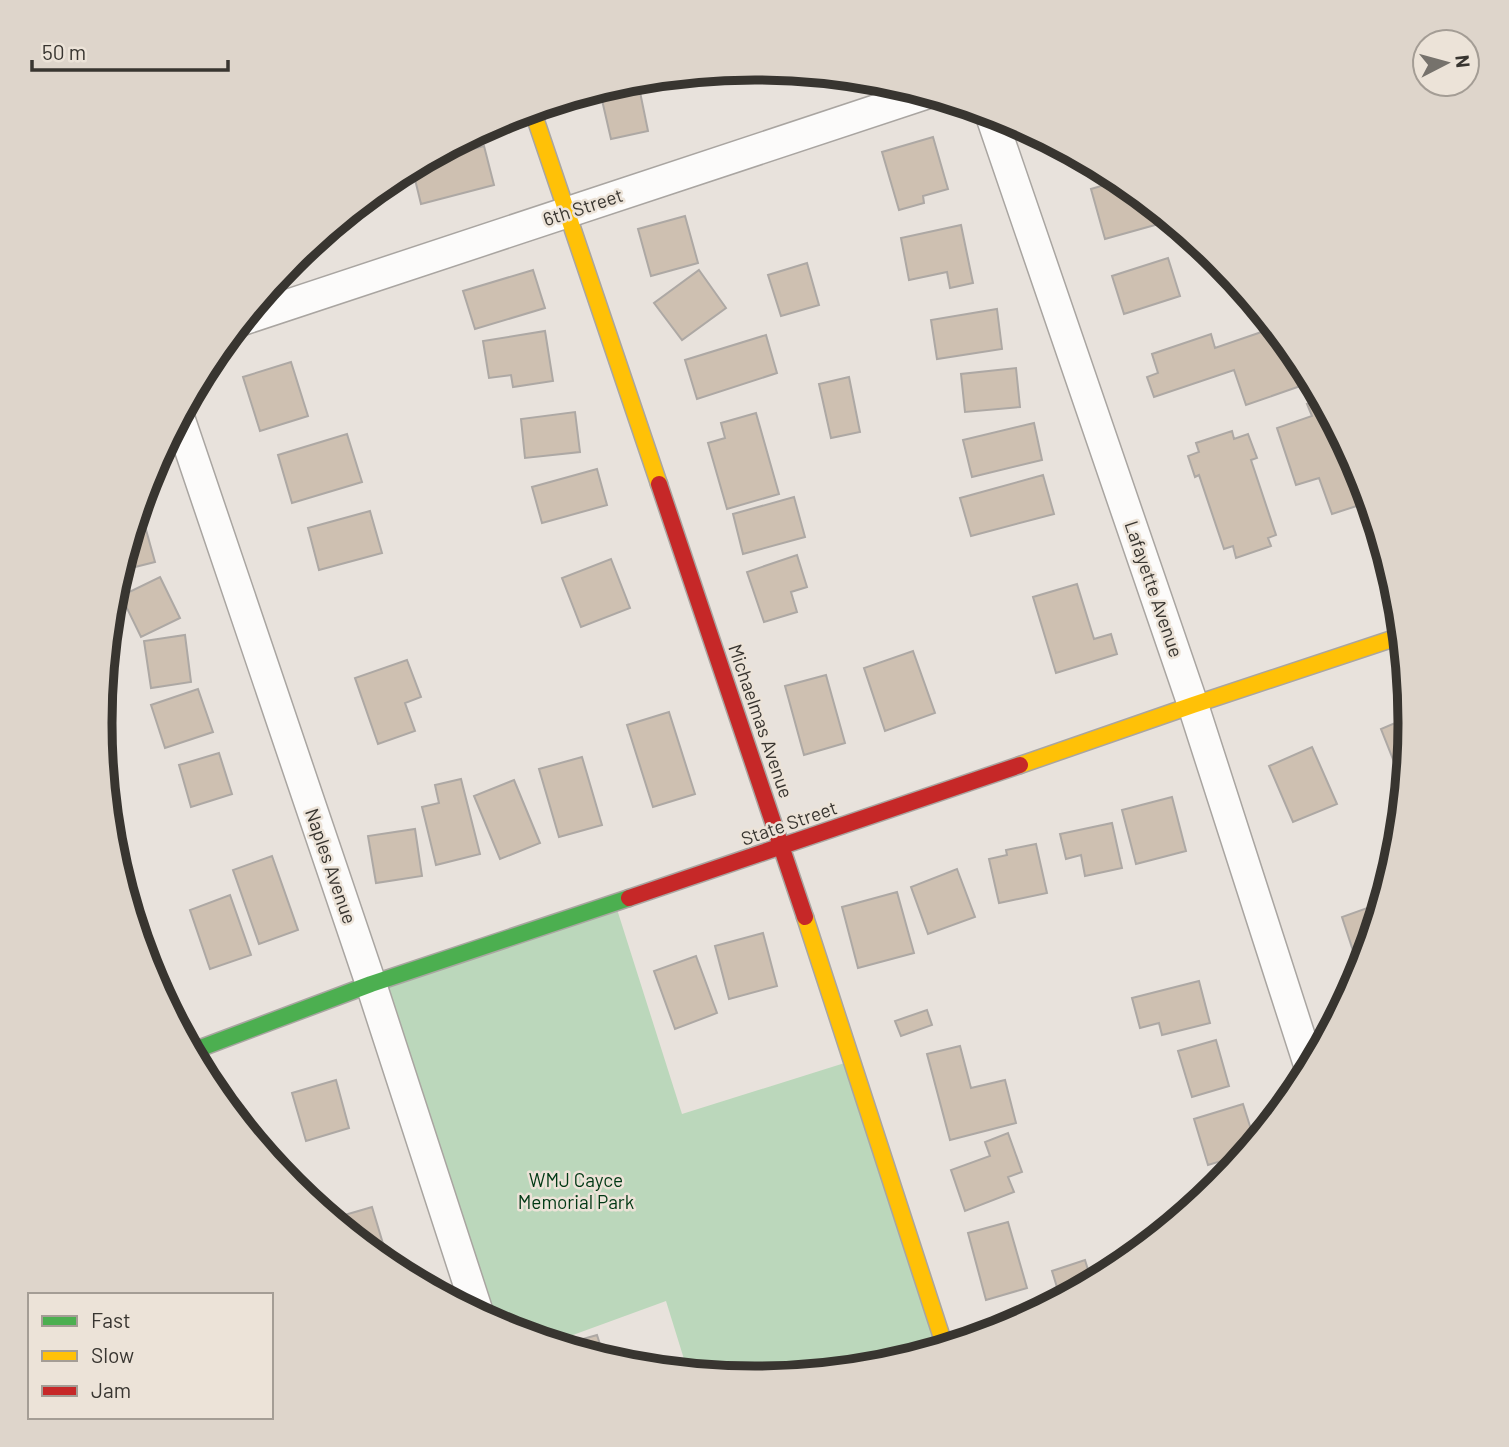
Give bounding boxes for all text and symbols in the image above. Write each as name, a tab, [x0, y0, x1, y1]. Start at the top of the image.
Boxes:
scale bar	[32, 28, 228, 72]
north arrow	[1411, 28, 1481, 98]
text: 50 m	[42, 39, 86, 64]
text: N	[1451, 54, 1476, 69]
street label: 6th Street	[540, 183, 626, 230]
street label: Lafayette Avenue	[1120, 518, 1189, 660]
street label: Michaelmas Avenue	[724, 641, 799, 801]
street label: State Street	[738, 795, 840, 850]
street label: Naples Avenue	[301, 805, 362, 927]
park label: WMJ Cayce Memorial Park	[518, 1168, 634, 1213]
legend	[28, 1293, 273, 1419]
text: Fast	[91, 1307, 131, 1332]
text: Slow	[91, 1342, 134, 1367]
text: Jam	[91, 1377, 131, 1402]

